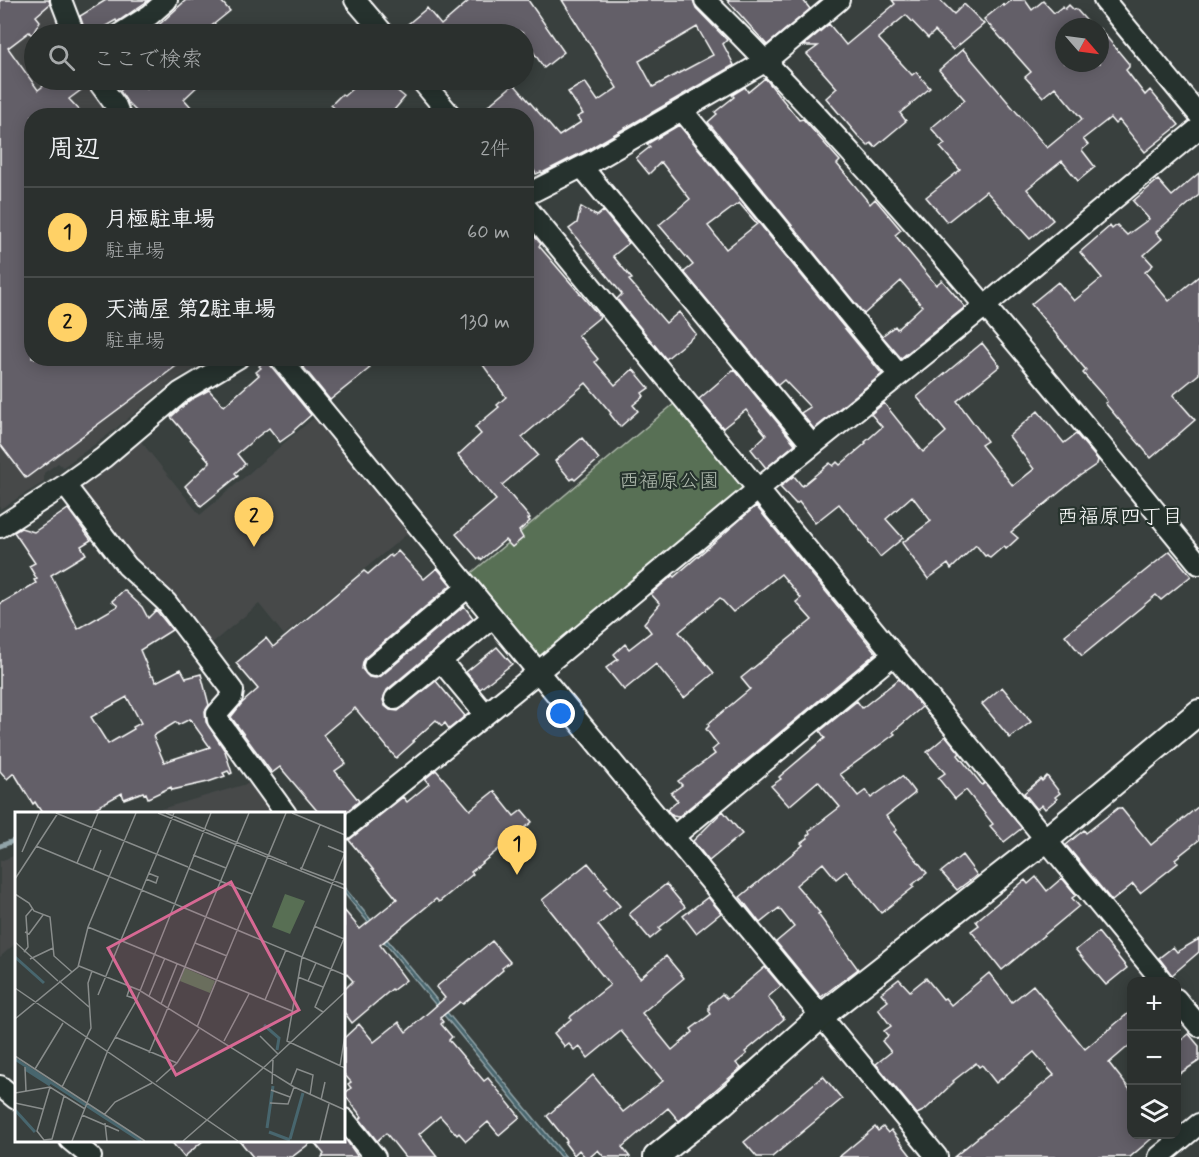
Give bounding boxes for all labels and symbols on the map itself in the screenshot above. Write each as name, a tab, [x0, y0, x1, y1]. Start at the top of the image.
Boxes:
north arrow	[1055, 18, 1109, 72]
park label: 西福原公園	[619, 468, 719, 495]
pin: 2	[234, 498, 274, 547]
district label: 西福原四丁目	[1057, 503, 1183, 531]
your location	[546, 699, 575, 728]
inset map	[15, 812, 345, 1142]
pin: 1	[498, 826, 536, 875]

